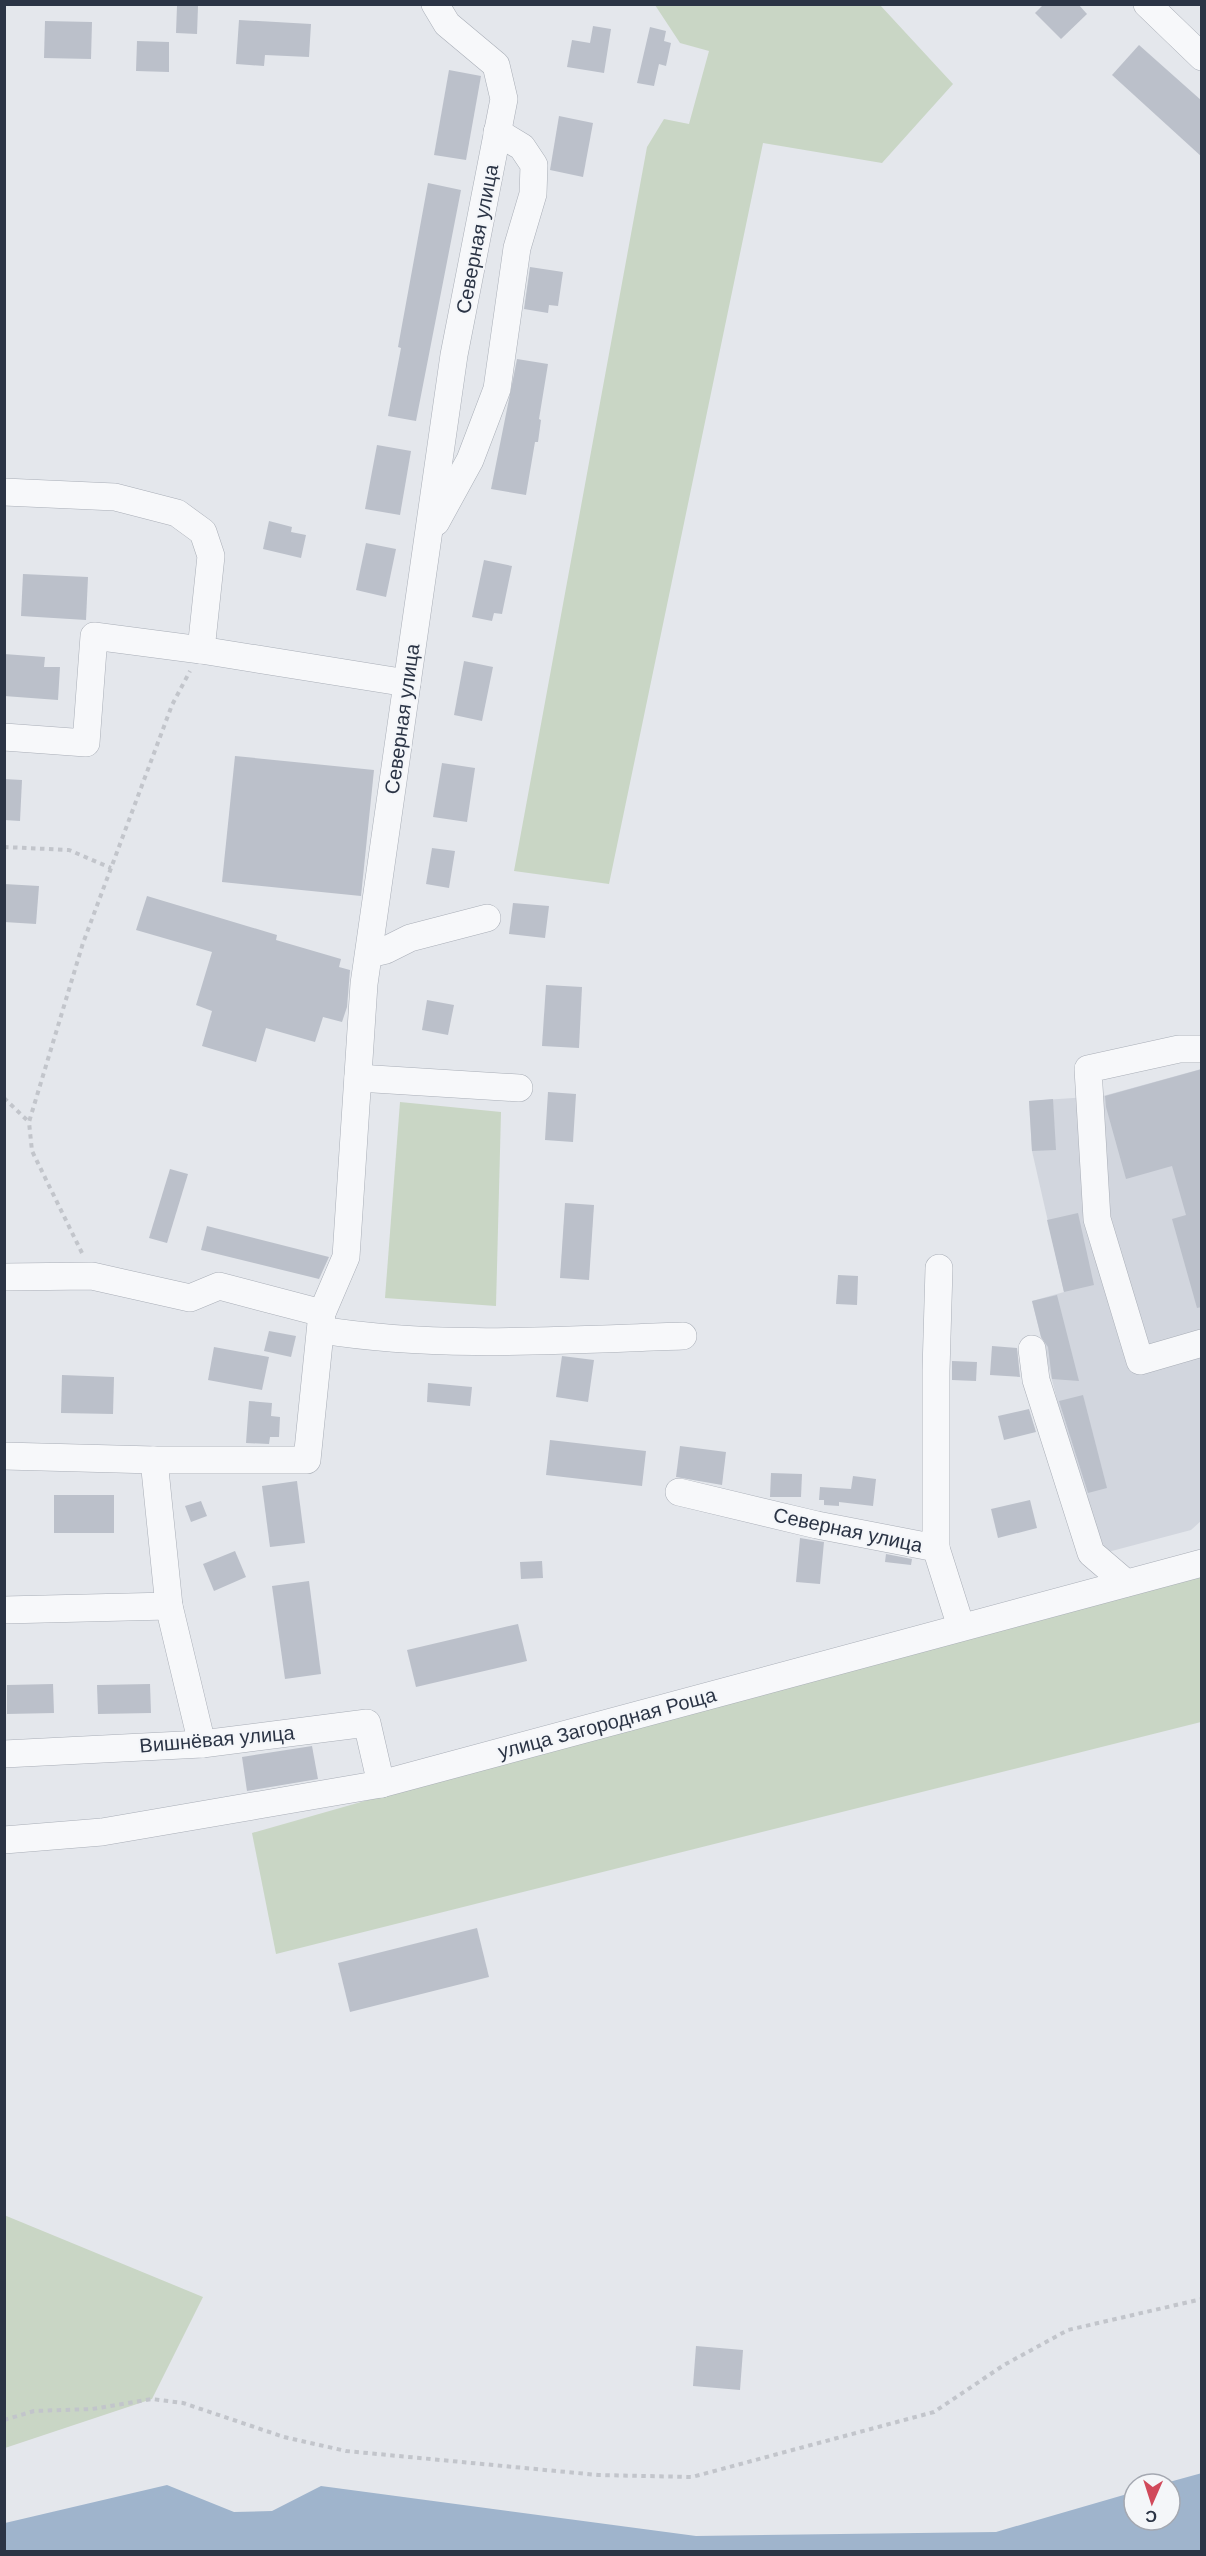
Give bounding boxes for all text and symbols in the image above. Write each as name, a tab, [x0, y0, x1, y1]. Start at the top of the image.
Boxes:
street label: Северная улица	[452, 162, 502, 316]
street label: Северная улица	[381, 641, 424, 796]
street label: Северная улица	[771, 1503, 925, 1557]
street label: улица Загородная Роща	[496, 1683, 719, 1763]
street label: Вишнёвая улица	[139, 1721, 296, 1757]
north arrow	[1122, 2472, 1182, 2532]
text: С	[1145, 2508, 1157, 2525]

